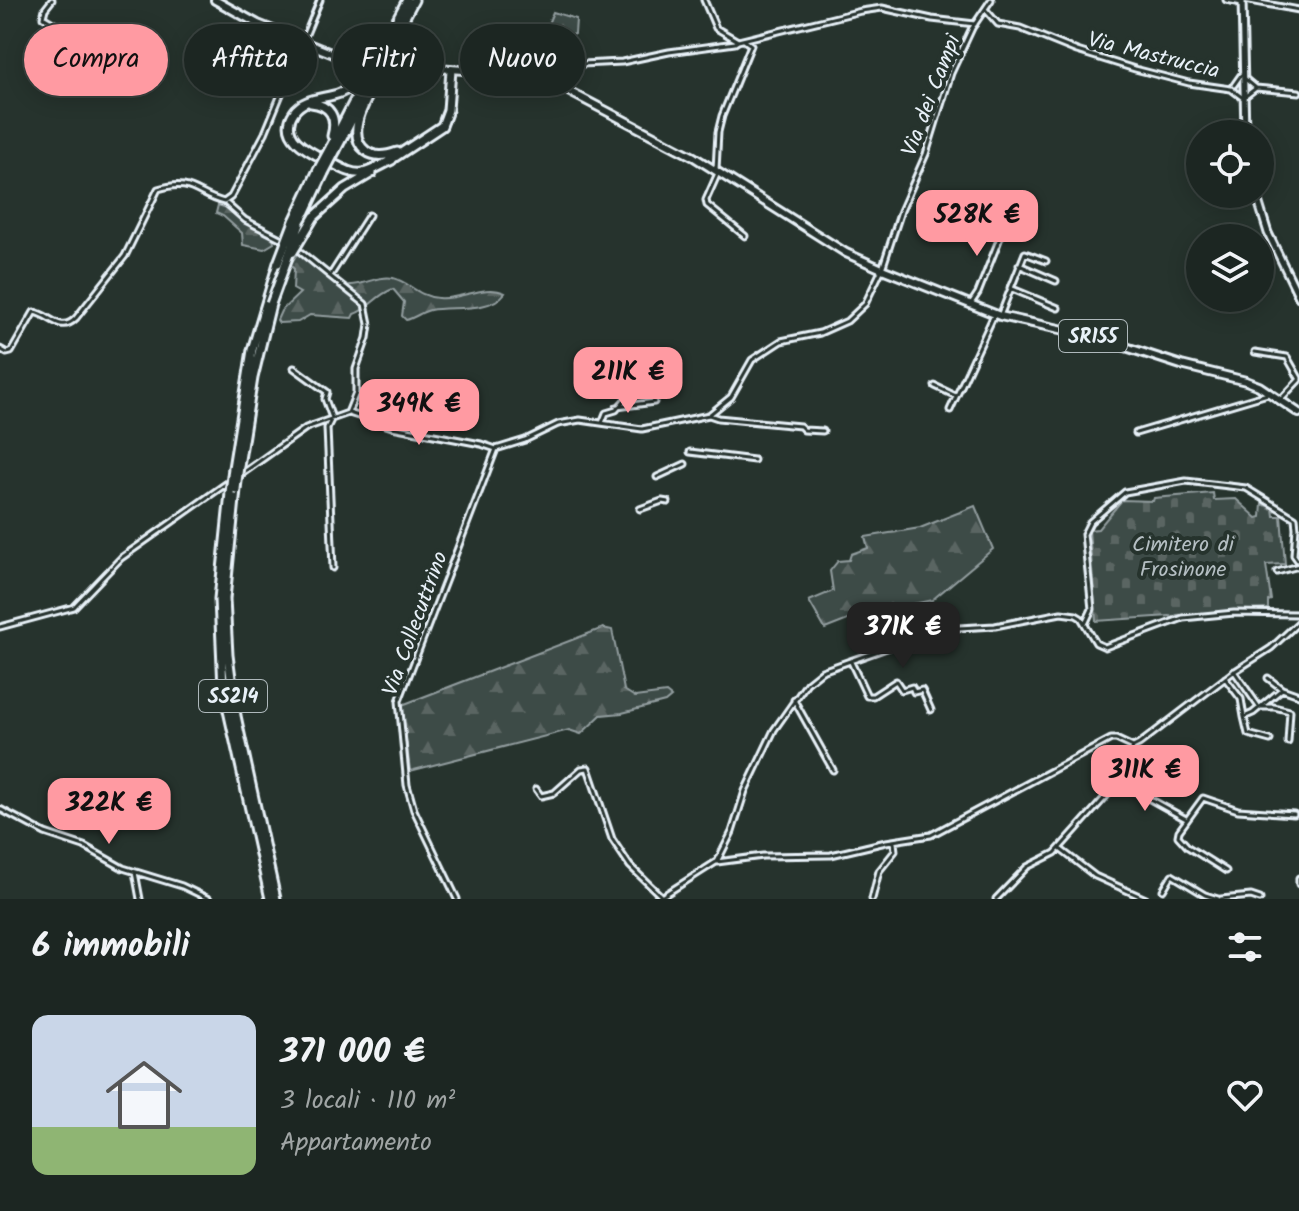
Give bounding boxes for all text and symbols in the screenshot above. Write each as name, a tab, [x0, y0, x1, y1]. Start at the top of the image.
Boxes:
street label: Via Mastruccia	[1084, 23, 1223, 90]
chip: Compra	[24, 24, 168, 96]
chip: Affitta	[184, 24, 317, 96]
chip: Filtri	[333, 24, 444, 96]
chip: Nuovo	[460, 24, 585, 96]
street label: Via dei Campi	[893, 29, 972, 162]
map controls	[1186, 120, 1274, 312]
button: locate	[1186, 120, 1274, 208]
pin: 528K €	[912, 190, 1042, 258]
text: 528K €	[934, 195, 1020, 237]
button: layers	[1186, 224, 1274, 312]
road number: SR155	[1059, 320, 1127, 352]
pin: 211K €	[563, 347, 693, 415]
text: 211K €	[591, 352, 665, 394]
pin: 349K €	[354, 379, 484, 447]
text: 349K €	[377, 384, 461, 426]
park label: Cimitero di Frosinone	[1132, 528, 1235, 588]
street label: Via Collecuttrino	[374, 547, 459, 701]
pin: 371K €	[838, 602, 968, 670]
text: 371K €	[865, 607, 941, 649]
road number: SS214	[199, 680, 267, 712]
pin: 311K €	[1080, 745, 1210, 813]
text: 311K €	[1109, 750, 1181, 792]
pin: 322K €	[44, 778, 174, 846]
text: 322K €	[66, 783, 152, 825]
text: 6 immobili	[32, 920, 190, 974]
icon: filters	[1223, 925, 1267, 969]
text: 371 000 €	[280, 1026, 425, 1080]
icon: home	[96, 1047, 192, 1143]
icon: heart	[1223, 1073, 1267, 1117]
text: 3 locali · 110 m²	[280, 1080, 455, 1122]
text: Appartamento	[280, 1122, 432, 1164]

